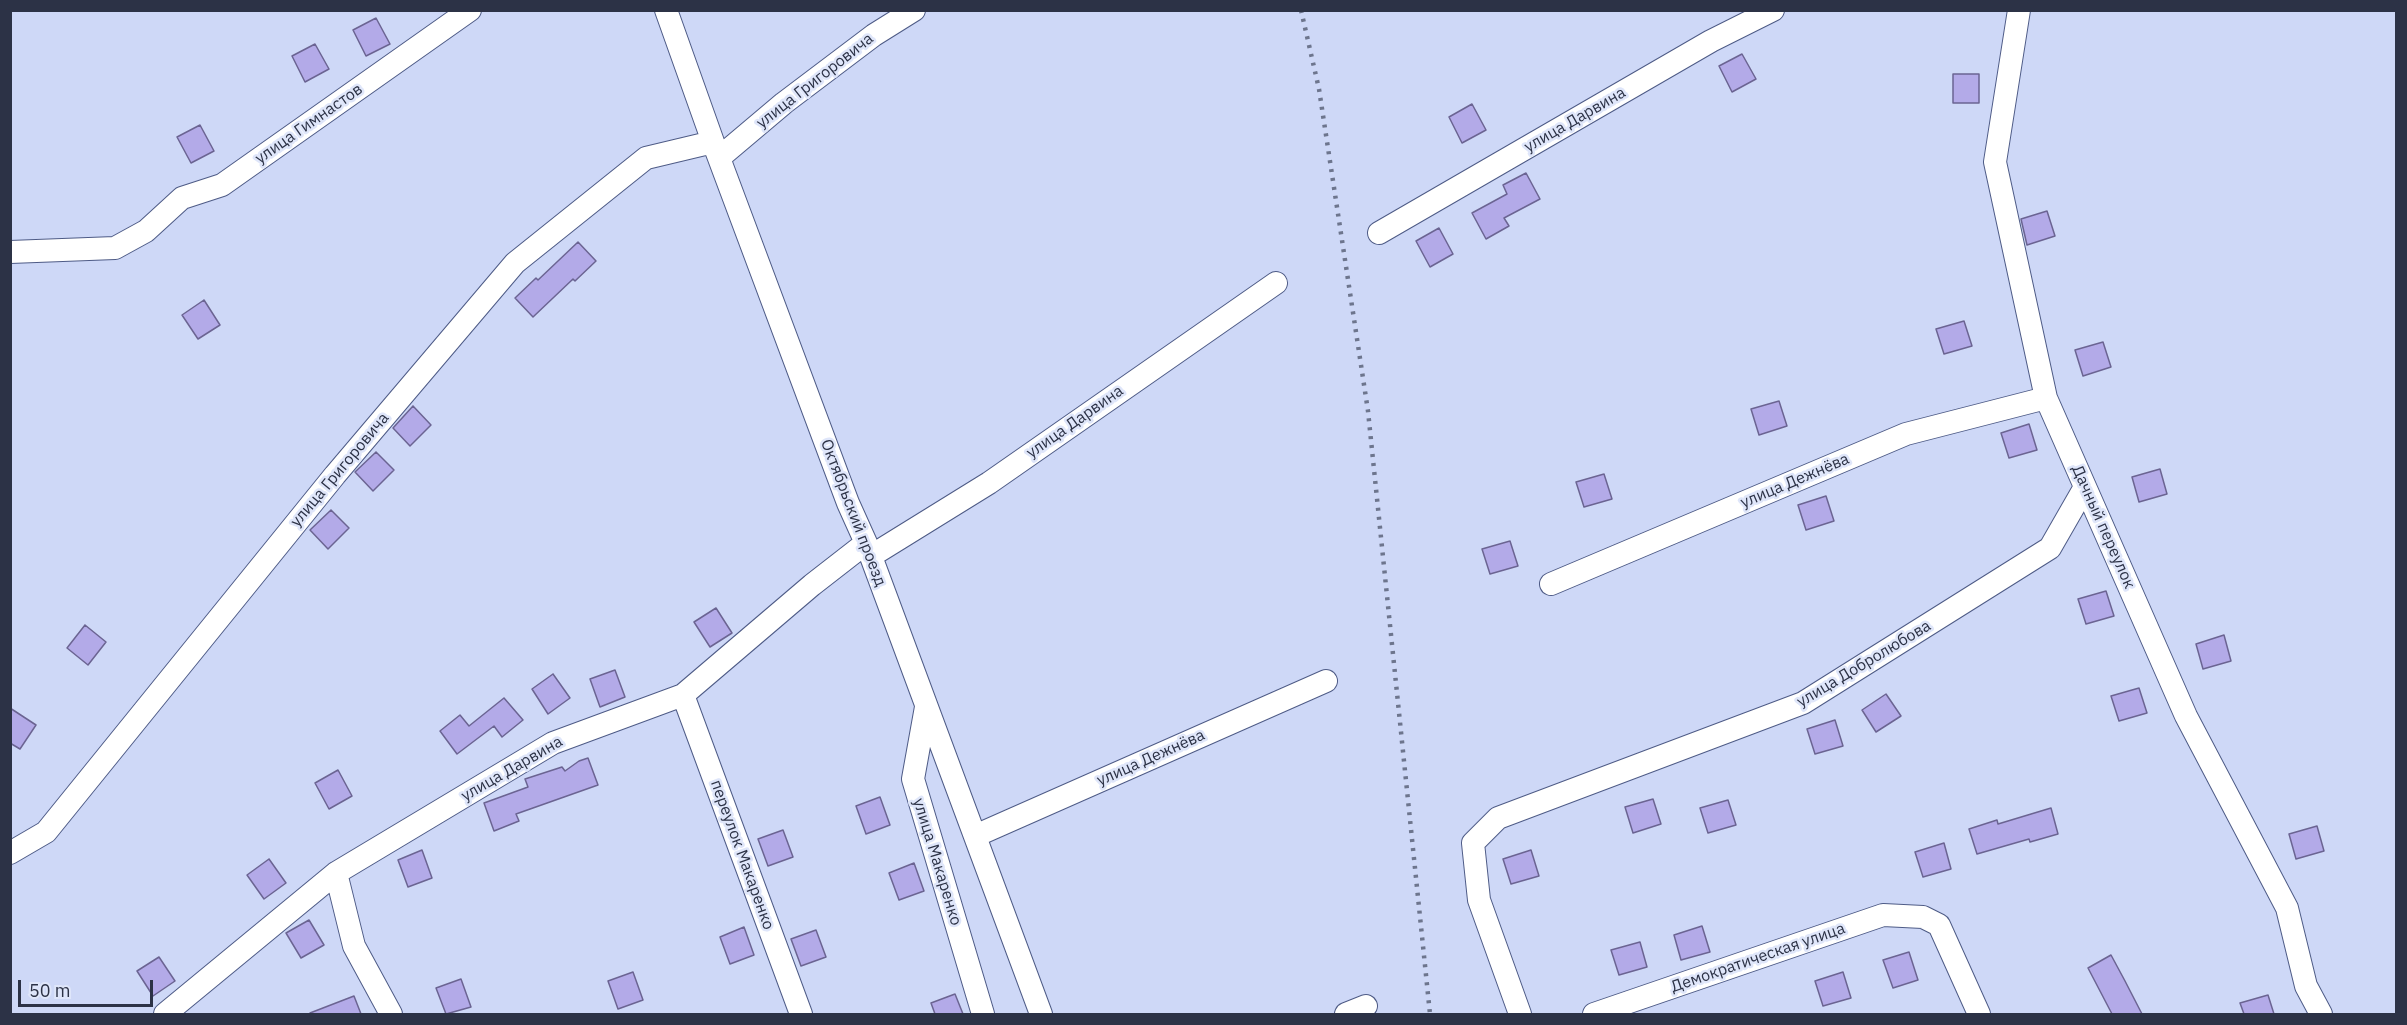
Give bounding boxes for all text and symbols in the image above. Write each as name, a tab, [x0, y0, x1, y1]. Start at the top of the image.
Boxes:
street label: улица Григоровича	[753, 29, 877, 133]
street label: улица Гимнастов	[251, 80, 367, 168]
street label: улица Дарвина	[1521, 83, 1629, 157]
street label: улица Дарвина	[1023, 382, 1127, 462]
street label: улица Григоровича	[287, 409, 393, 531]
street label: Октябрьский проезд	[816, 437, 890, 589]
street label: улица Дежнёва	[1738, 449, 1852, 513]
street label: Дачный переулок	[2067, 462, 2139, 592]
street label: улица Добролюбова	[1794, 616, 1934, 712]
street label: улица Дежнёва	[1094, 726, 1208, 790]
street label: улица Дарвина	[458, 732, 566, 806]
street label: переулок Макаренко	[706, 778, 778, 932]
street label: улица Макаренко	[909, 796, 965, 928]
street label: Демократическая улица	[1668, 919, 1848, 997]
scale bar	[21, 968, 156, 1006]
text: 50 m	[29, 979, 71, 1002]

